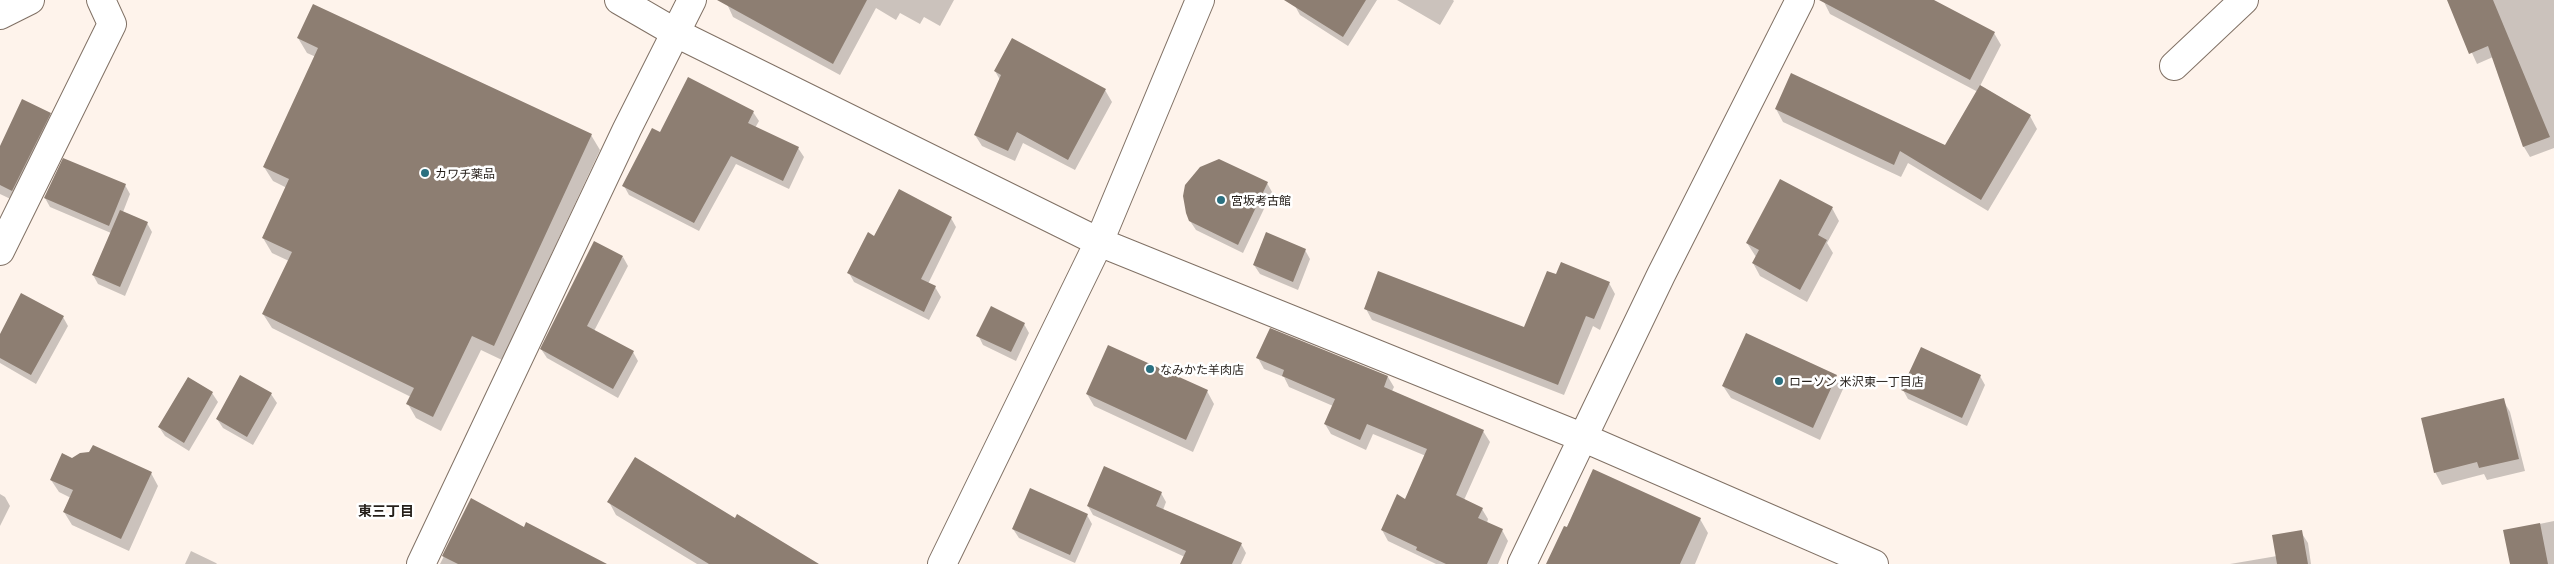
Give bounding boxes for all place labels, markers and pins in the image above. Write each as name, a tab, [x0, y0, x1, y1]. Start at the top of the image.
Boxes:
place label: カワチ薬品	[435, 166, 495, 180]
marker: カワチ薬品	[419, 167, 431, 179]
place label: 宮坂考古館	[1231, 193, 1291, 207]
marker: 宮坂考古館	[1215, 194, 1227, 206]
place label: なみかた羊肉店	[1160, 362, 1244, 376]
marker: なみかた羊肉店	[1144, 363, 1156, 375]
place label: ローソン 米沢東一丁目店	[1789, 374, 1924, 388]
marker: ローソン 米沢東一丁目店	[1773, 375, 1785, 387]

